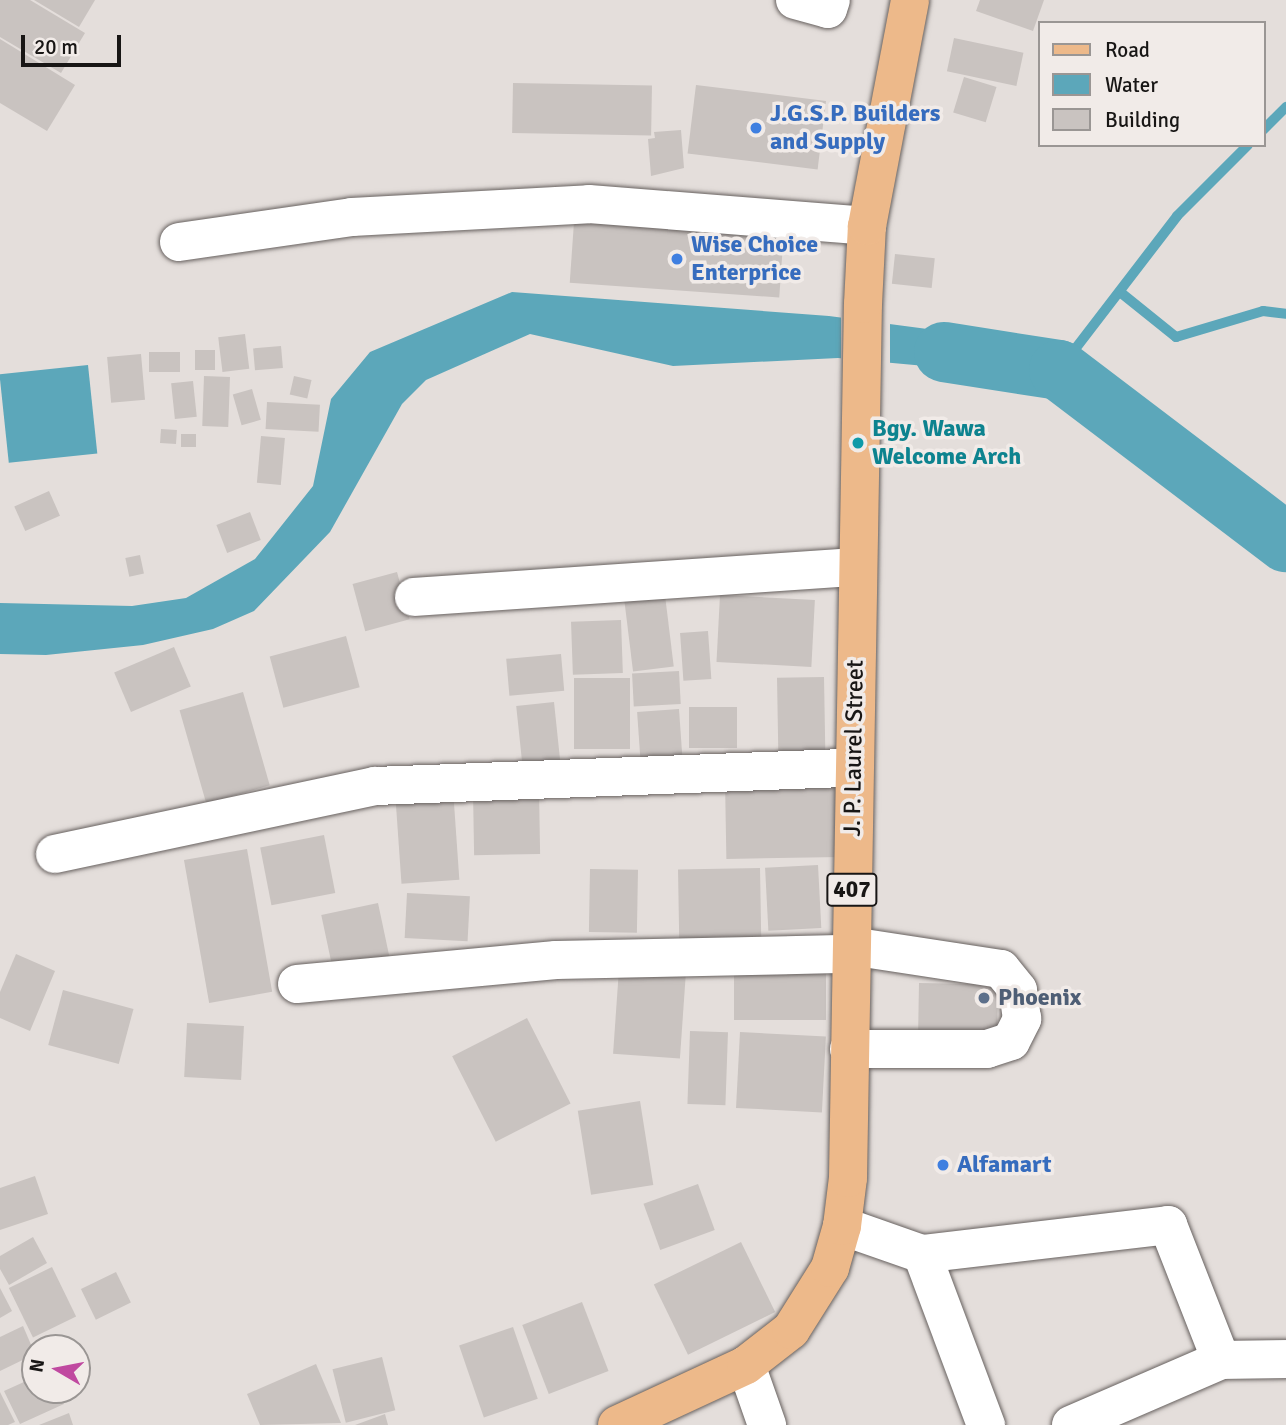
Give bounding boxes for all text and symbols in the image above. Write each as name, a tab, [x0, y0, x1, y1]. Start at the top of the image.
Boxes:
scale bar	[24, 21, 124, 65]
legend	[1038, 21, 1265, 147]
text: 20 m	[34, 34, 78, 60]
text: Road	[1105, 37, 1150, 63]
text: Water	[1105, 72, 1158, 98]
place label: J.G.S.P. Builders and Supply	[770, 100, 940, 156]
text: Building	[1105, 107, 1180, 133]
marker: J.G.S.P. Builders and Supply	[748, 120, 764, 136]
place label: Wise Choice Enterprice	[691, 231, 818, 287]
marker: Wise Choice Enterprice	[669, 251, 685, 267]
place label: Bgy. Wawa Welcome Arch	[872, 415, 1021, 471]
marker: Bgy. Wawa Welcome Arch	[850, 435, 866, 451]
street label: J. P. Laurel Street	[838, 659, 870, 837]
road number: 407	[826, 870, 878, 909]
place label: Phoenix	[998, 984, 1081, 1012]
marker: Phoenix	[976, 990, 992, 1006]
place label: Alfamart	[957, 1151, 1051, 1179]
marker: Alfamart	[935, 1157, 951, 1173]
north arrow	[21, 1334, 91, 1404]
text: N	[24, 1357, 50, 1374]

